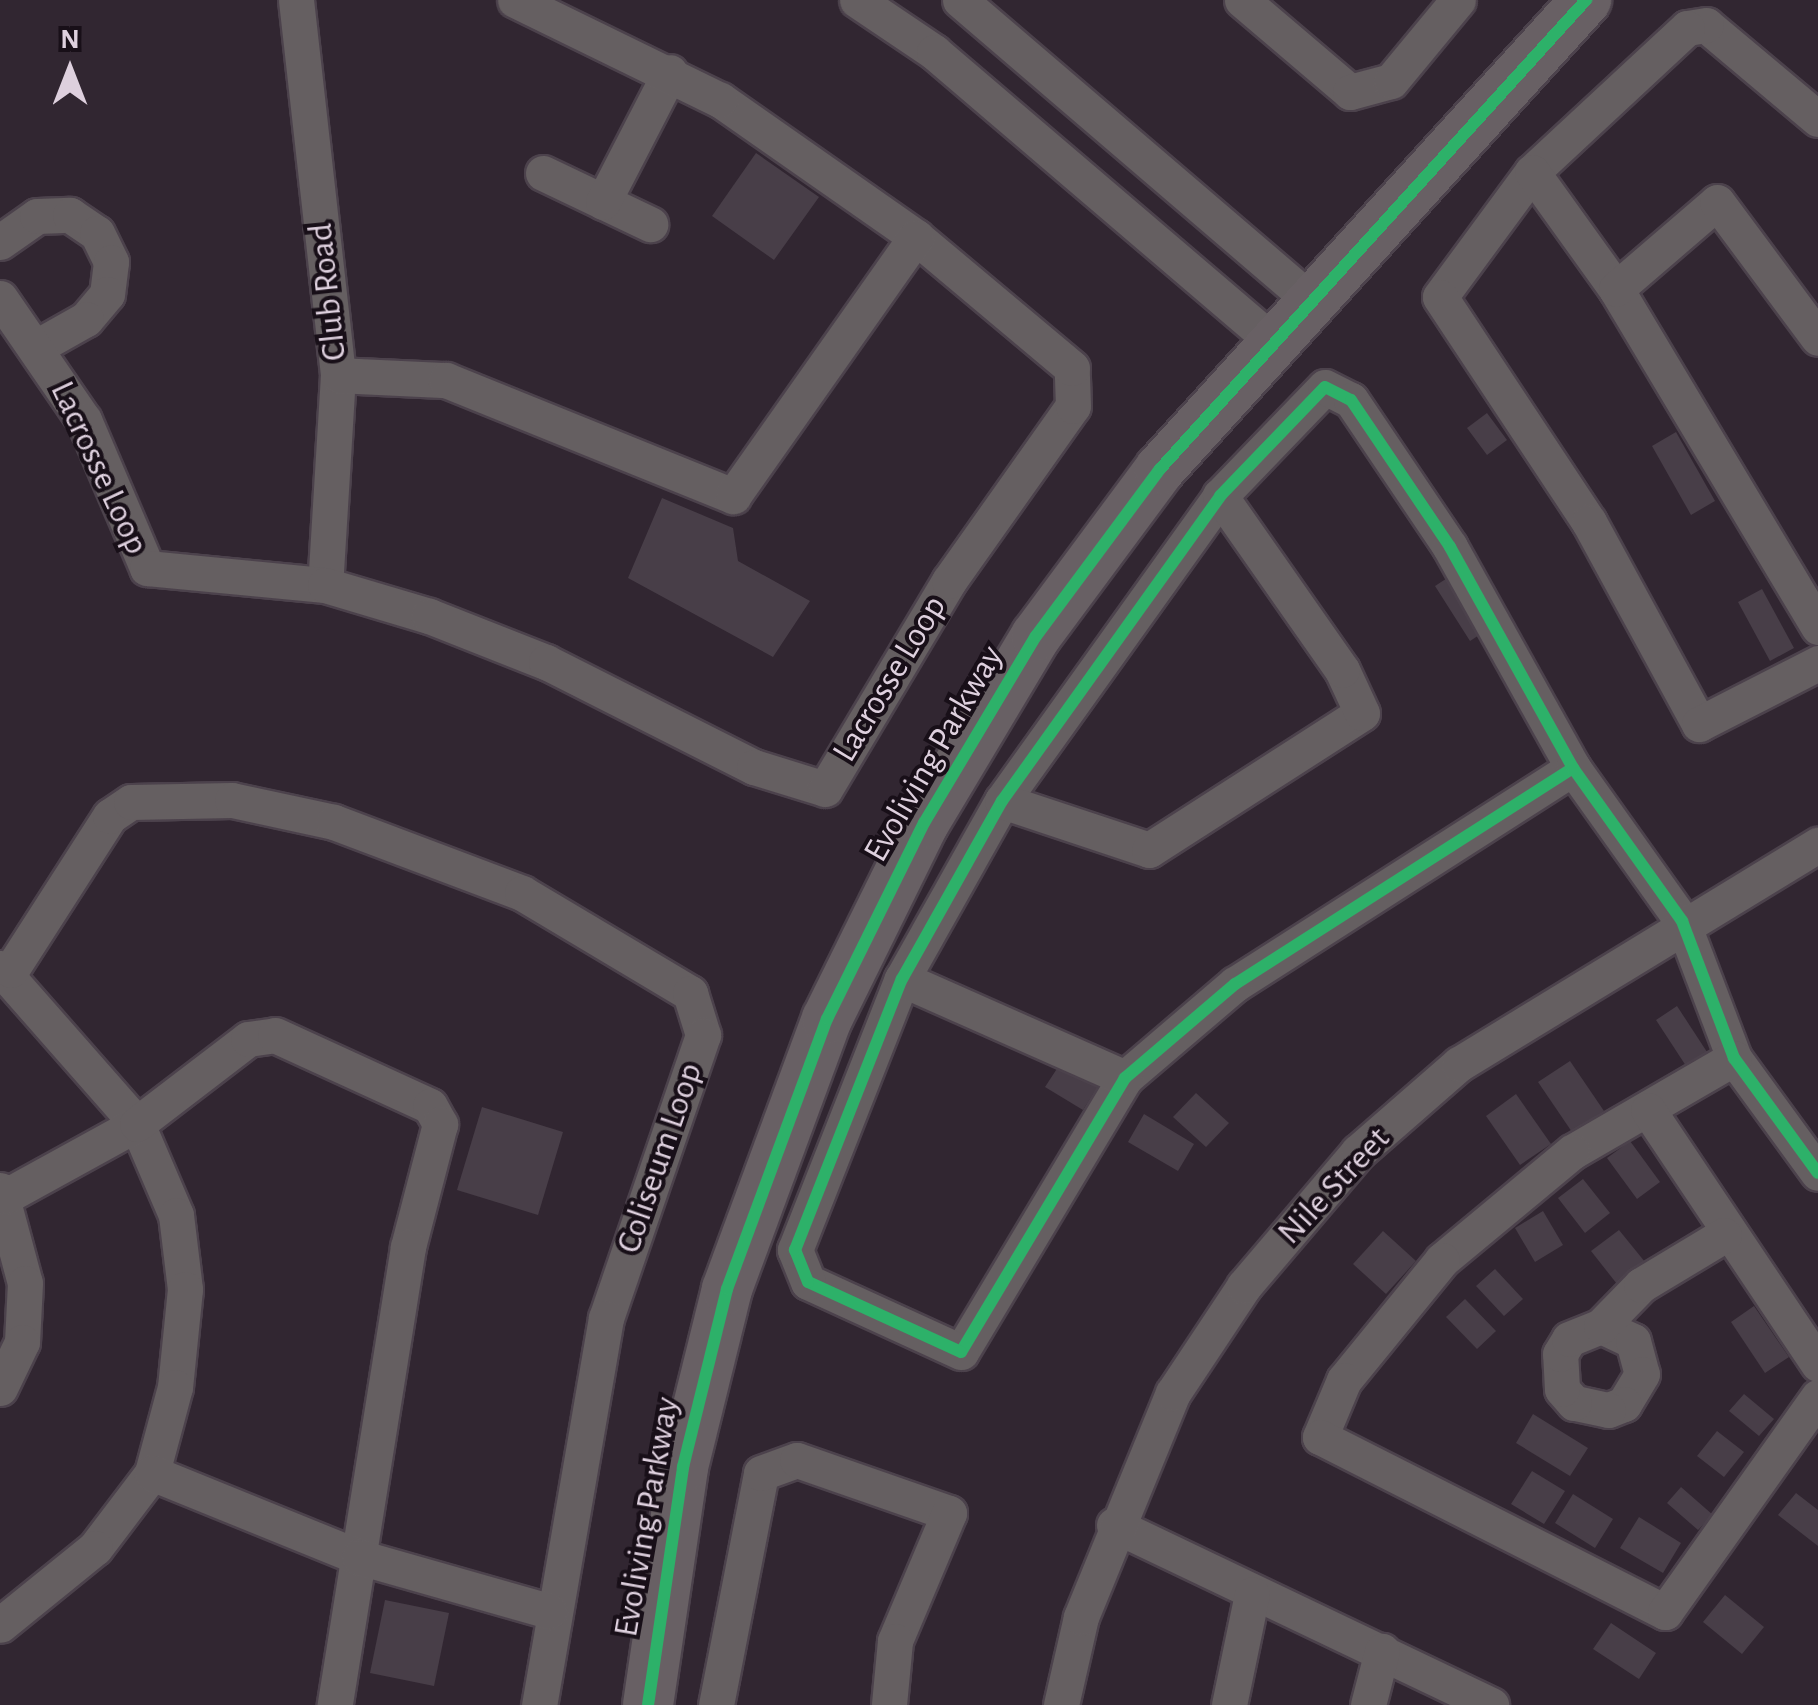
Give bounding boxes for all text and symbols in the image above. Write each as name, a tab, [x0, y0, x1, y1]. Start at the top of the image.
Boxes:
north arrow	[20, 20, 120, 120]
text: N	[60, 26, 80, 54]
street label: Club Road	[300, 221, 356, 363]
street label: Lacrosse Loop	[41, 375, 157, 561]
street label: Lacrosse Loop	[824, 588, 956, 770]
street label: Evoliving Parkway	[855, 638, 1013, 870]
street label: Coliseum Loop	[608, 1057, 712, 1259]
street label: Nile Street	[1269, 1119, 1399, 1253]
street label: Evoliving Parkway	[605, 1394, 689, 1640]

